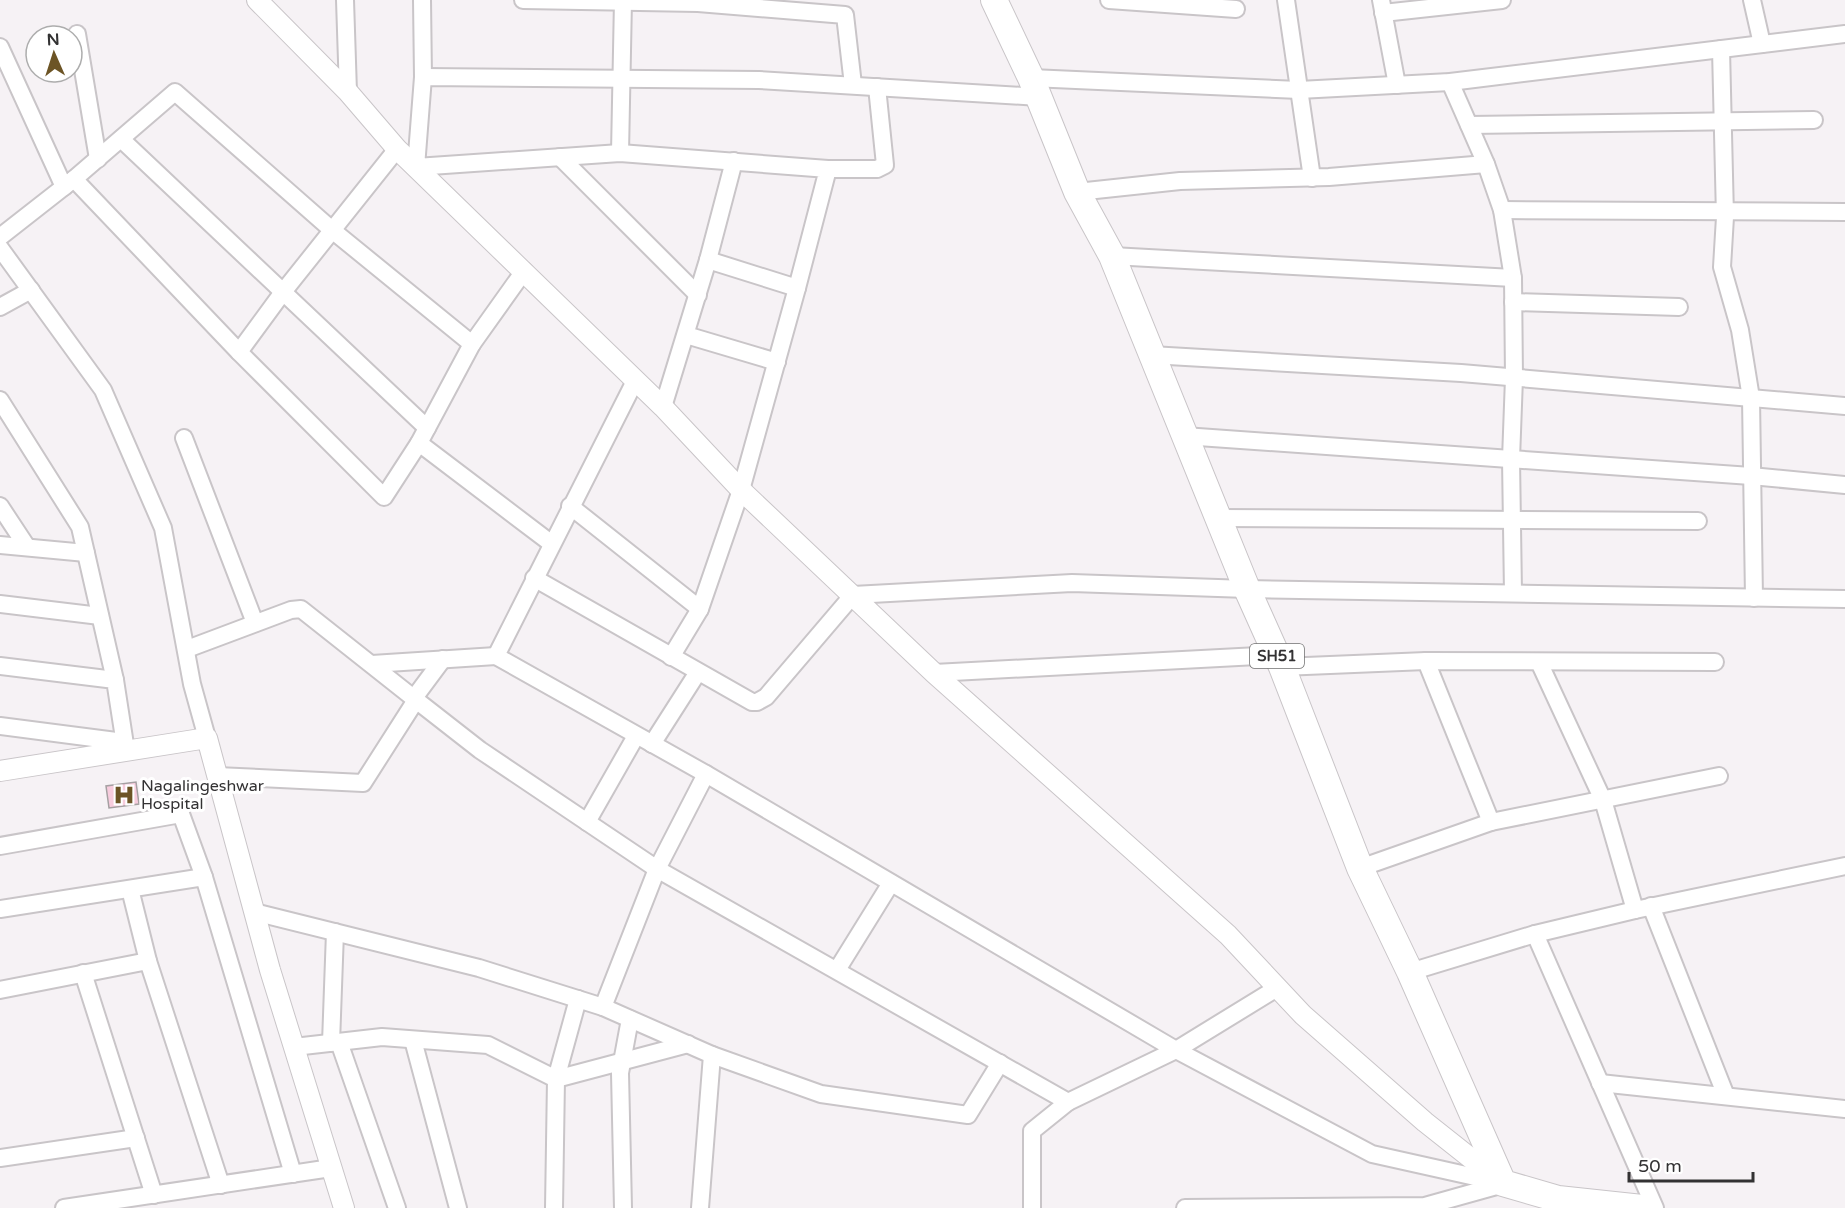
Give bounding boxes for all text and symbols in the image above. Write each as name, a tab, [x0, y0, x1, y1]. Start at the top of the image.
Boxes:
north arrow	[24, 24, 84, 84]
text: N	[46, 30, 60, 50]
road number: SH51	[1250, 644, 1304, 668]
place label: Nagalingeshwar Hospital	[141, 776, 265, 814]
hospital icon: Nagalingeshwar Hospital	[112, 783, 136, 807]
scale bar	[1629, 1145, 1754, 1183]
text: 50 m	[1638, 1155, 1682, 1177]

